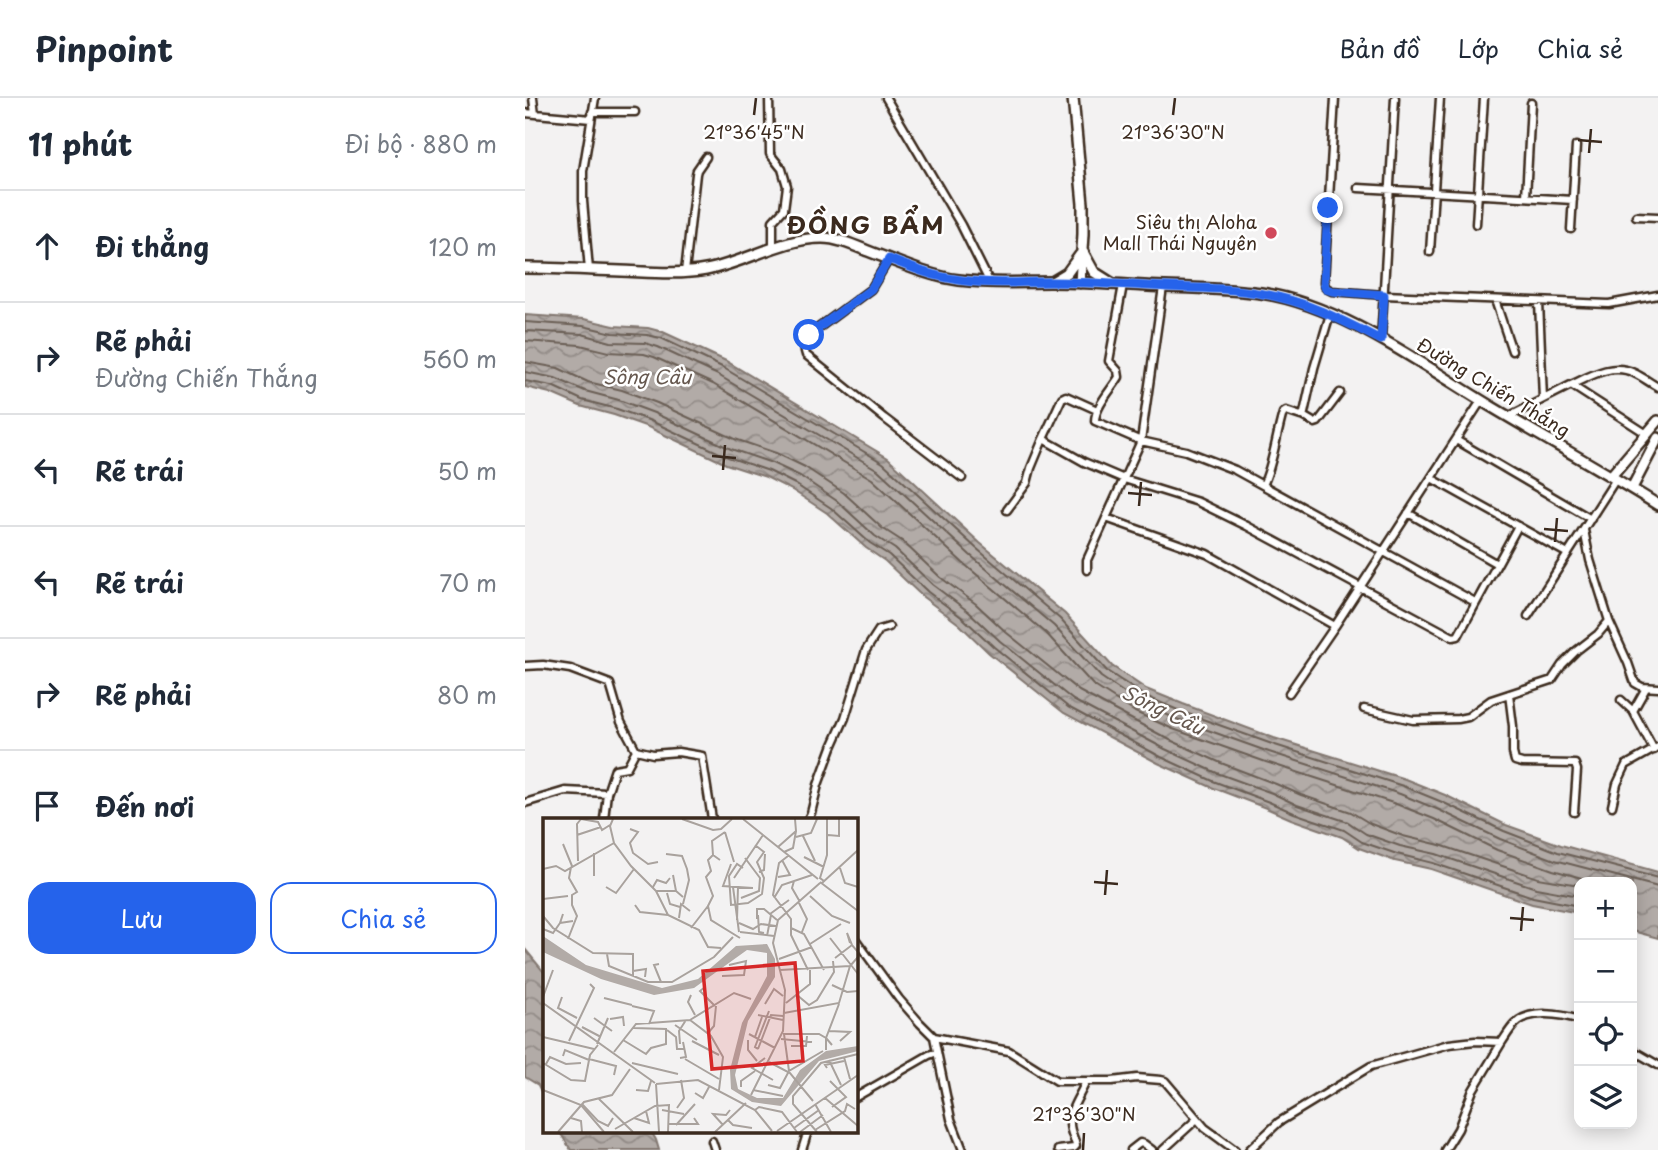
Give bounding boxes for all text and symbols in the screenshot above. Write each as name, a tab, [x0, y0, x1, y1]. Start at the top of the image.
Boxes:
text: Pinpoint	[35, 23, 173, 73]
text: Bản đồ	[1339, 30, 1420, 66]
text: Lớp	[1458, 30, 1499, 66]
text: Chia sẻ	[1537, 30, 1623, 66]
text: 21°36'45"N	[703, 118, 805, 145]
text: 21°36'30"N	[1121, 118, 1225, 145]
text: 11 phút	[28, 121, 133, 166]
text: Đi bộ · 880 m	[345, 126, 497, 161]
route end	[1312, 192, 1343, 223]
district label: ĐỒNG BẨM	[786, 204, 946, 242]
place label: Siêu thị Aloha Mall Thái Nguyên	[1103, 208, 1258, 256]
marker: Siêu thị Aloha Mall Thái Nguyên	[1263, 225, 1279, 241]
icon: ahead	[28, 227, 66, 265]
text: Đi thẳng	[95, 227, 209, 266]
text: 120 m	[429, 229, 497, 264]
route start	[793, 319, 824, 350]
text: Rẽ phải	[95, 321, 192, 360]
street label: Đường Chiến Thắng	[1412, 330, 1575, 443]
icon: right	[28, 339, 66, 377]
text: 560 m	[422, 341, 497, 376]
text: Đường Chiến Thắng	[95, 360, 318, 395]
water label: Sông Cầu	[603, 362, 693, 390]
icon: left	[28, 451, 66, 489]
text: Rẽ trái	[95, 451, 184, 490]
text: 50 m	[437, 453, 497, 488]
icon: left	[28, 563, 66, 601]
text: Rẽ trái	[95, 563, 184, 602]
text: 70 m	[439, 565, 497, 600]
icon: right	[28, 675, 66, 713]
text: Rẽ phải	[95, 675, 192, 714]
text: 80 m	[437, 677, 497, 712]
water label: Sông Cầu	[1118, 677, 1211, 742]
icon: arrive	[28, 787, 66, 825]
text: Đến nơi	[95, 787, 194, 826]
inset map	[543, 818, 857, 1132]
map controls	[1574, 877, 1637, 1129]
button: +	[1574, 877, 1637, 940]
button: Lưu	[28, 882, 256, 954]
button: Chia sẻ	[270, 882, 497, 954]
button: −	[1574, 940, 1637, 1003]
button: locate	[1574, 1003, 1637, 1066]
button: layers	[1574, 1066, 1637, 1129]
text: 21°36'30"N	[1032, 1100, 1136, 1127]

